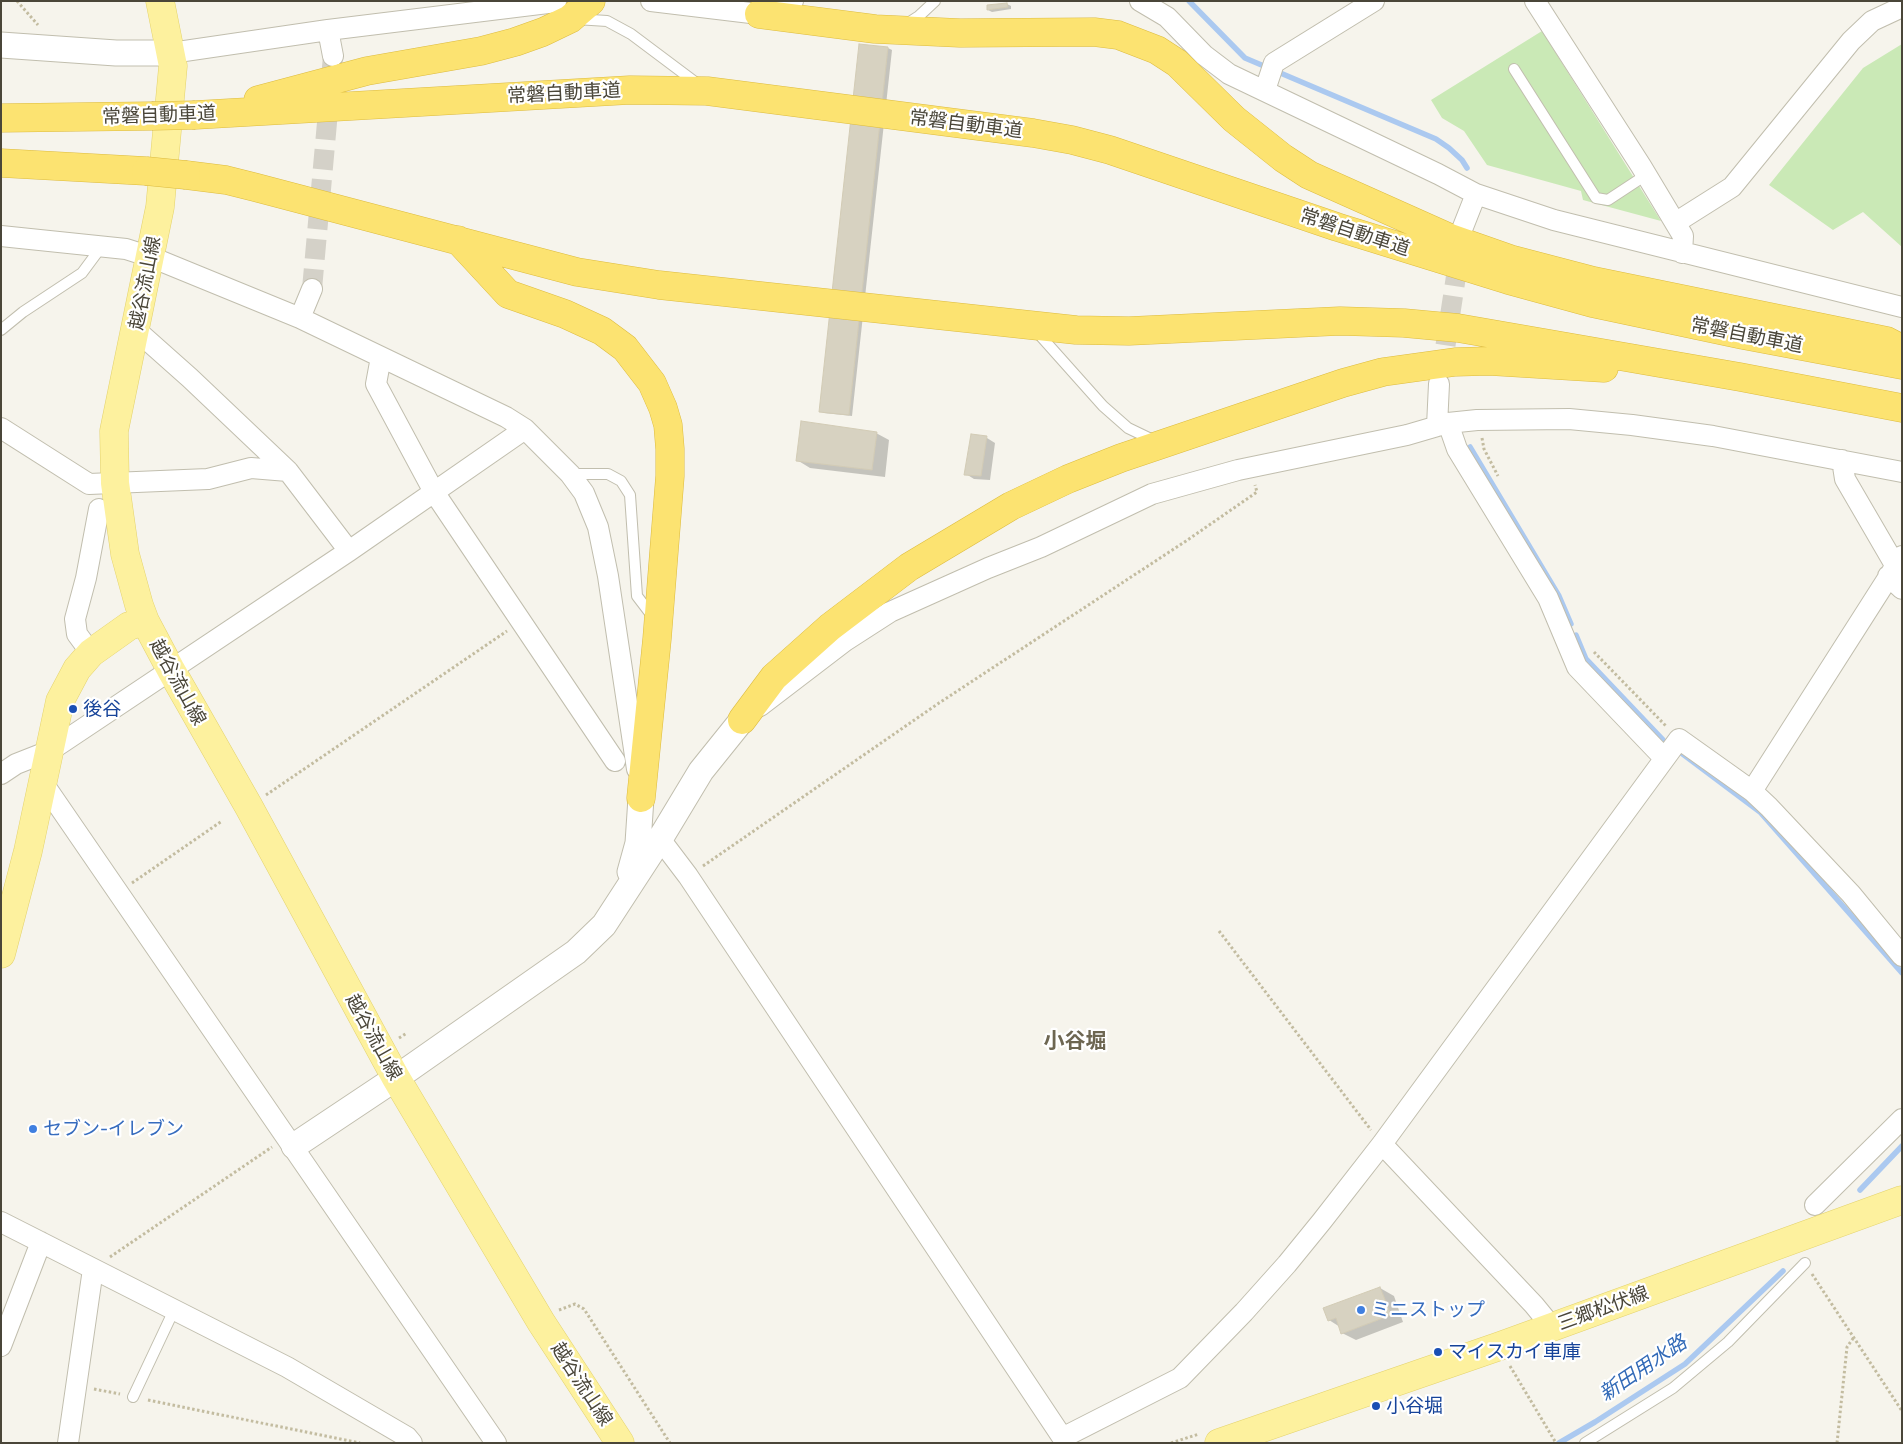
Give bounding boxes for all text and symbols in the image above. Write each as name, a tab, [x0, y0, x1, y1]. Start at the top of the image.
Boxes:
street label: 常磐自動車道	[506, 79, 622, 107]
street label: 常磐自動車道	[102, 102, 216, 128]
street label: 常磐自動車道	[908, 106, 1024, 142]
street label: 常磐自動車道	[1297, 204, 1413, 260]
street label: 越谷流山線	[125, 234, 165, 332]
street label: 常磐自動車道	[1689, 313, 1805, 357]
street label: 越谷流山線	[145, 635, 211, 729]
place label: 後谷	[83, 698, 121, 720]
marker: 後谷	[67, 703, 79, 715]
street label: 越谷流山線	[341, 990, 407, 1084]
district label: 小谷堀	[1044, 1028, 1106, 1054]
place label: セブン-イレブン	[43, 1118, 184, 1140]
marker: セブン-イレブン	[27, 1123, 39, 1135]
street label: 三郷松伏線	[1554, 1281, 1652, 1335]
place label: ミニストップ	[1371, 1299, 1485, 1321]
marker: ミニストップ	[1355, 1304, 1367, 1316]
water label: 新田用水路	[1595, 1330, 1691, 1406]
street label: 越谷流山線	[547, 1338, 617, 1430]
place label: マイスカイ車庫	[1448, 1341, 1581, 1363]
marker: マイスカイ車庫	[1432, 1346, 1444, 1358]
place label: 小谷堀	[1386, 1395, 1443, 1417]
marker: 小谷堀	[1370, 1400, 1382, 1412]

